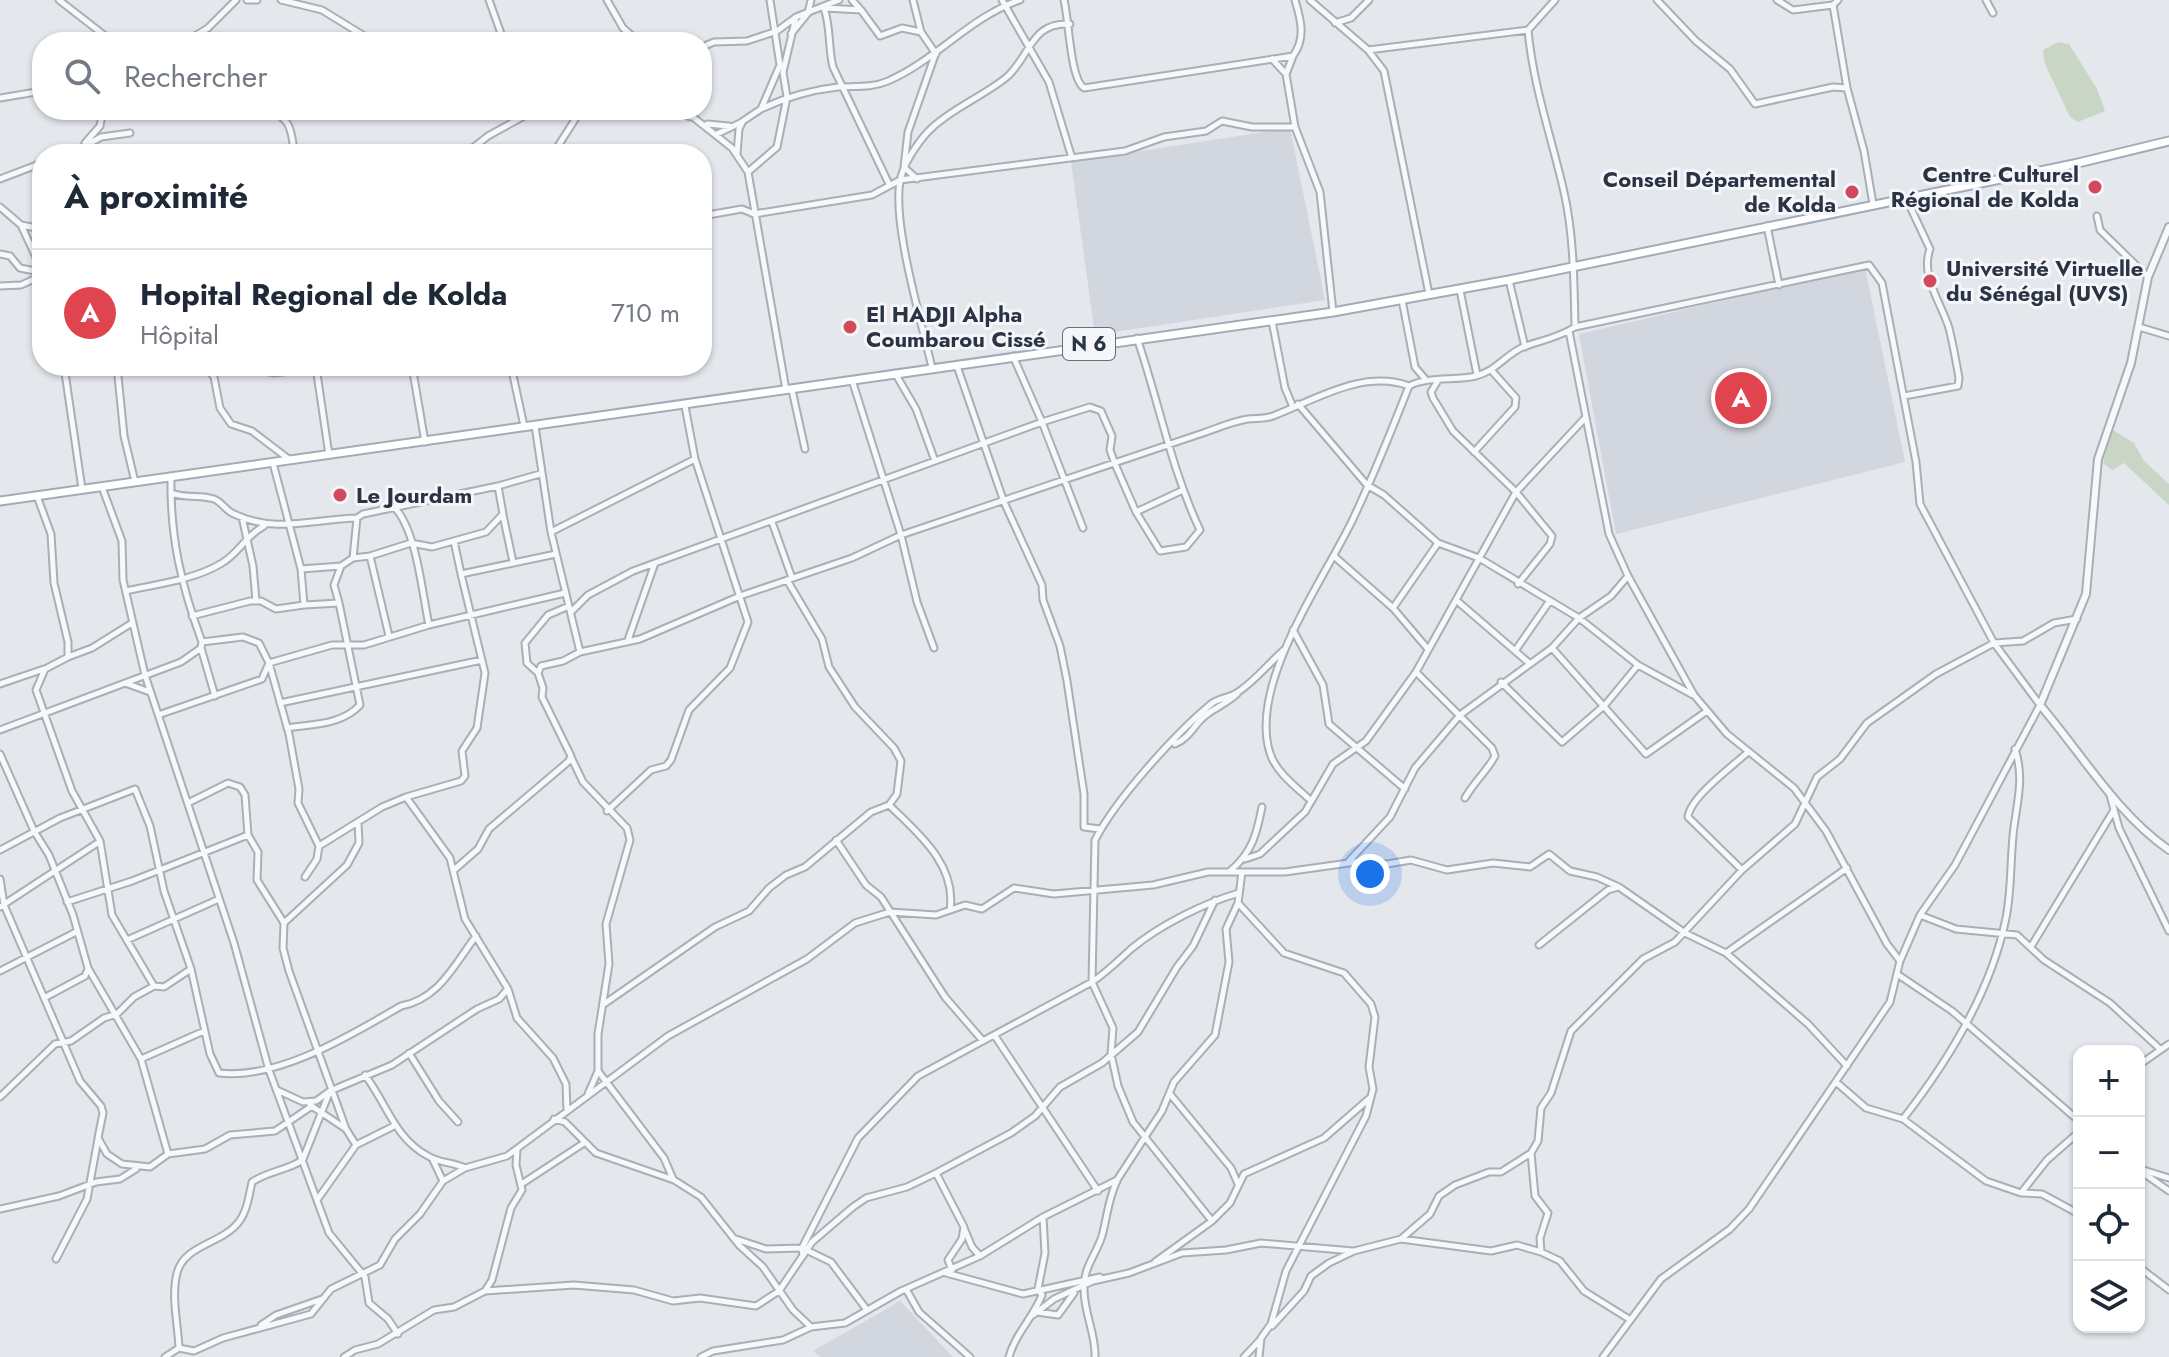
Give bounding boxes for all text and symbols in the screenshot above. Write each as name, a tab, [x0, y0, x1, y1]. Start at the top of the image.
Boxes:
search box	[32, 32, 712, 120]
icon: search	[60, 54, 104, 98]
text: Rechercher	[124, 55, 267, 98]
place label: Centre Culturel Régional de Kolda	[1891, 158, 2079, 215]
place label: Conseil Départemental de Kolda	[1603, 163, 1836, 220]
text: À proximité	[64, 172, 248, 221]
marker: Centre Culturel Régional de Kolda	[2086, 178, 2104, 196]
marker: Conseil Départemental de Kolda	[1843, 183, 1861, 201]
place label: Université Virtuelle du Sénégal (UVS)	[1946, 252, 2143, 309]
marker: Université Virtuelle du Sénégal (UVS)	[1921, 272, 1939, 290]
text: Hopital Regional de Kolda	[140, 273, 508, 316]
text: A	[80, 294, 100, 332]
text: 710 m	[611, 294, 680, 332]
place label: El HADJI Alpha Coumbarou Cissé	[866, 298, 1046, 355]
text: Hôpital	[140, 316, 219, 354]
marker: El HADJI Alpha Coumbarou Cissé	[841, 318, 859, 336]
road number: N 6	[1063, 328, 1115, 360]
pin: A	[1715, 368, 1767, 428]
place label: Le Jourdam	[356, 479, 472, 511]
marker: Le Jourdam	[331, 486, 349, 504]
your location	[1350, 854, 1390, 894]
map controls	[2073, 1045, 2145, 1333]
button: +	[2073, 1045, 2145, 1117]
button: −	[2073, 1117, 2145, 1189]
button: locate	[2073, 1189, 2145, 1261]
button: layers	[2073, 1261, 2145, 1333]

